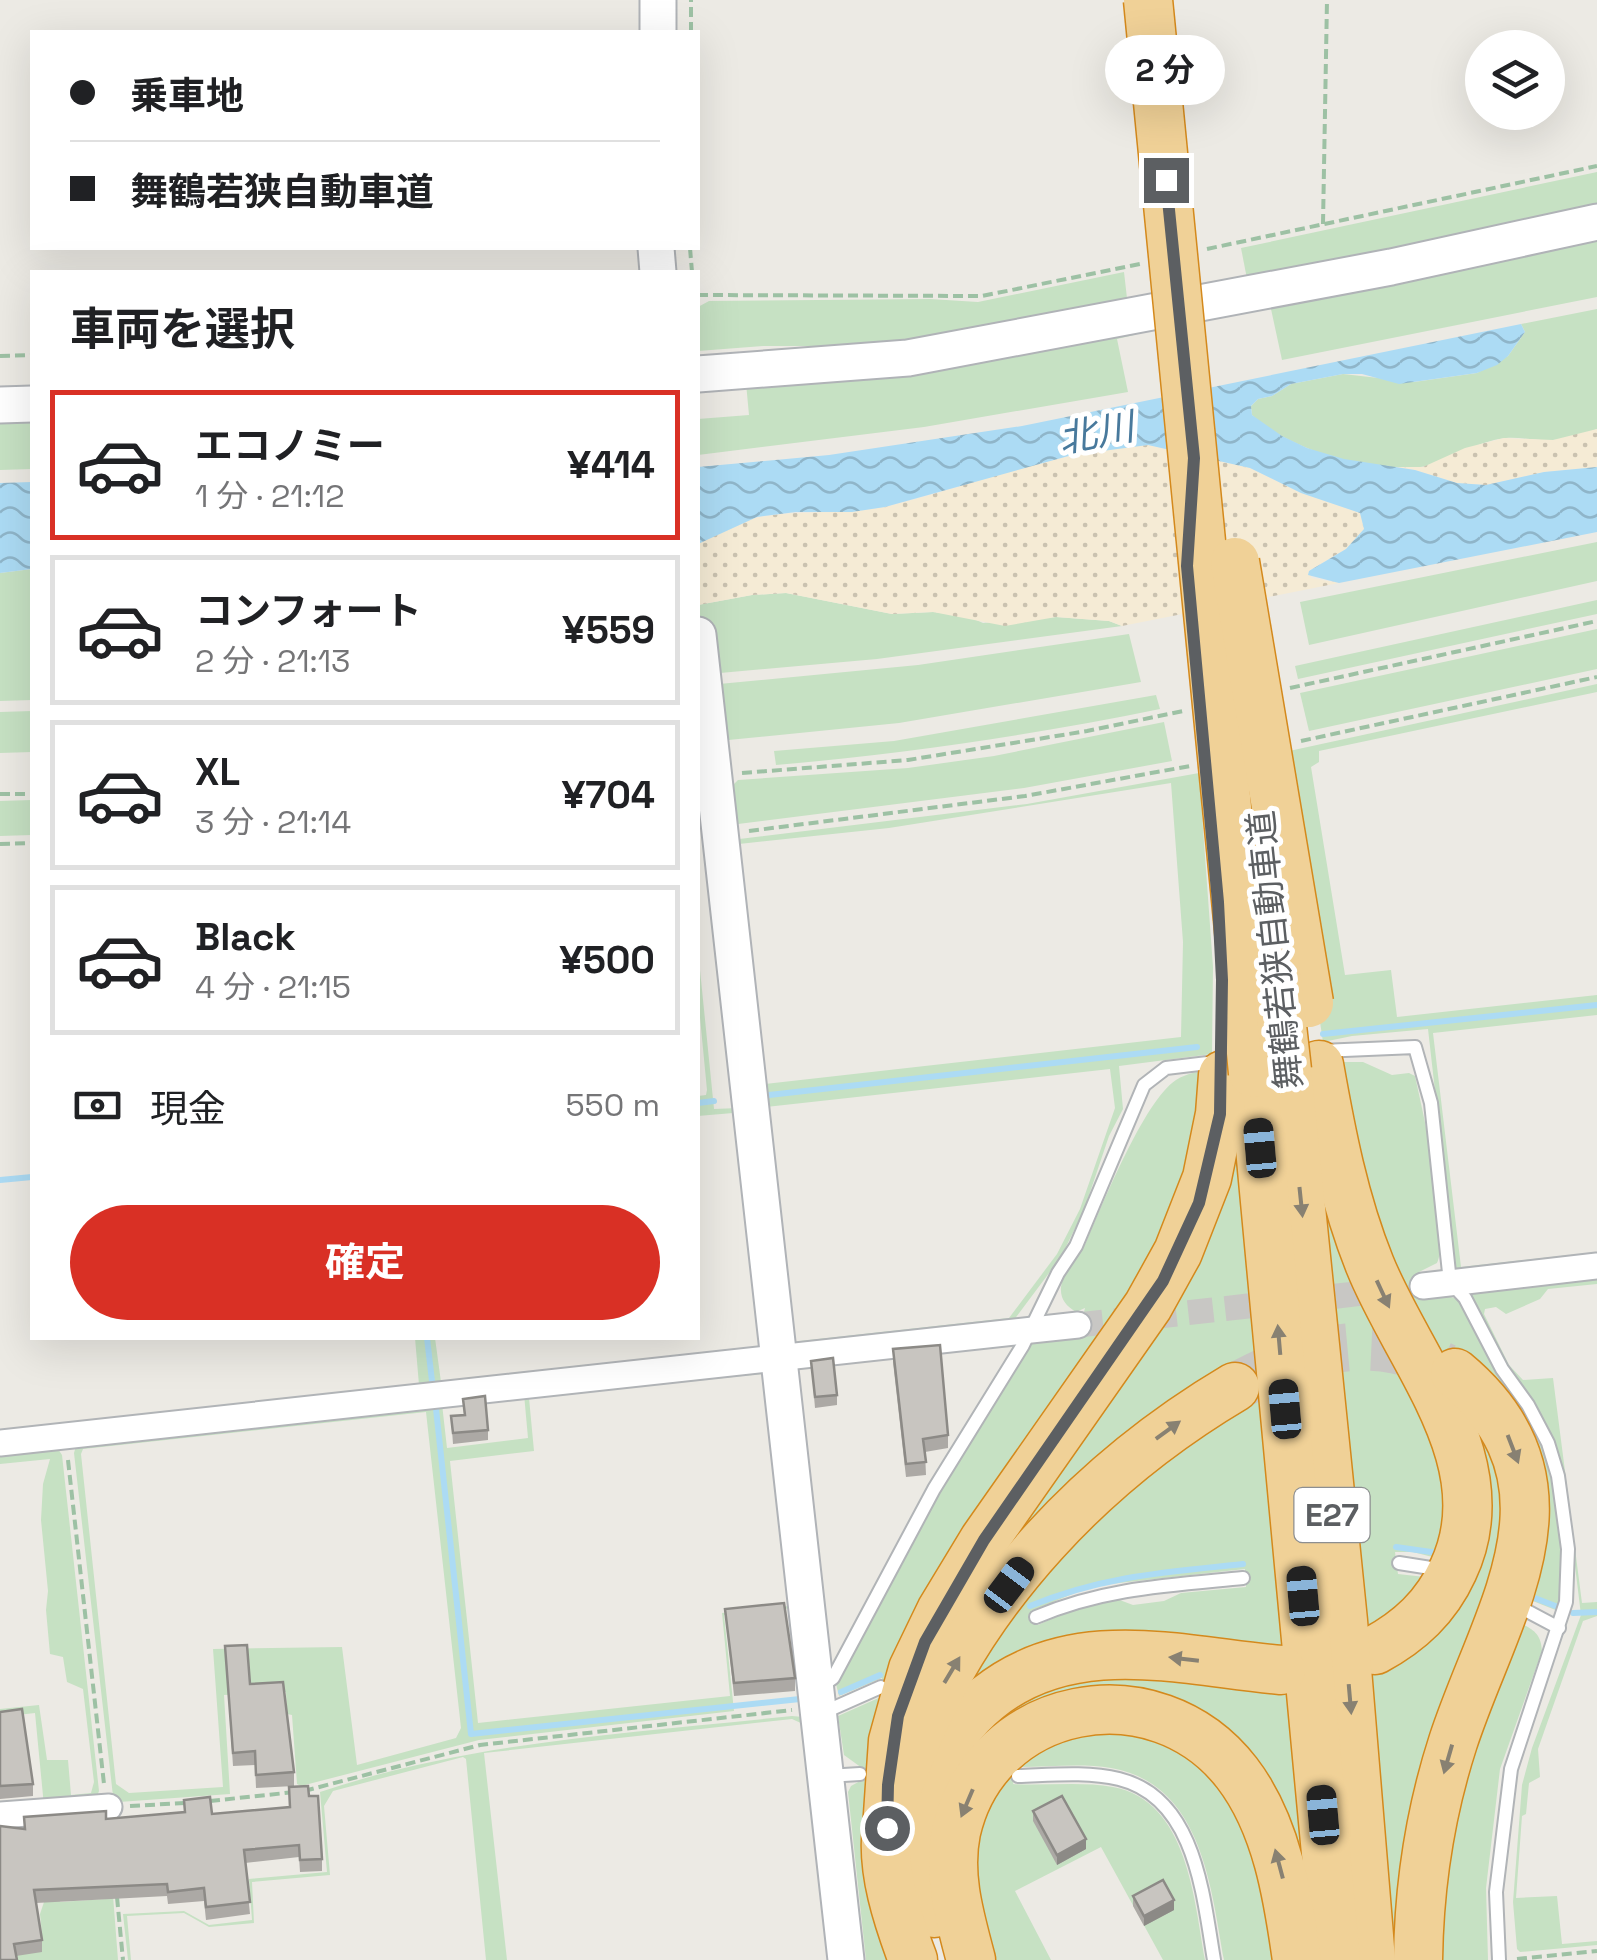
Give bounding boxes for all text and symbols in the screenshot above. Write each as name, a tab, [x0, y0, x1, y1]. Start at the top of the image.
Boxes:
map controls	[1465, 30, 1565, 130]
button: layers	[1465, 30, 1565, 130]
callout: 2 分	[1106, 35, 1226, 105]
text: 2 分	[1135, 50, 1195, 90]
text: 乗車地	[130, 72, 244, 120]
route end	[1144, 158, 1189, 203]
text: 舞鶴若狭自動車道	[130, 168, 434, 216]
text: 車両を選択	[70, 301, 295, 358]
water label: 北川	[1054, 401, 1142, 464]
icon: car	[75, 420, 165, 510]
text: エコノミー	[195, 422, 385, 470]
text: ¥414	[567, 441, 655, 489]
text: 1 分 · 21:12	[195, 476, 344, 516]
icon: car	[75, 585, 165, 675]
text: コンフォート	[195, 587, 422, 635]
text: ¥559	[562, 606, 655, 654]
text: 2 分 · 21:13	[195, 641, 350, 681]
text: XL	[195, 748, 240, 796]
icon: car	[75, 750, 165, 840]
text: ¥704	[562, 771, 655, 819]
text: 3 分 · 21:14	[195, 802, 351, 842]
street label: 舞鶴若狭自動車道	[1238, 808, 1312, 1092]
text: Black	[195, 913, 296, 961]
icon: car	[75, 915, 165, 1005]
text: ¥500	[559, 936, 655, 984]
text: 4 分 · 21:15	[195, 967, 351, 1007]
icon: cash	[70, 1078, 125, 1133]
text: 現金	[150, 1085, 226, 1133]
text: 550 m	[565, 1085, 660, 1125]
car	[1242, 1117, 1278, 1179]
one-way arrow	[1293, 1186, 1309, 1218]
button: 確定	[70, 1205, 660, 1320]
one-way arrow	[1374, 1279, 1391, 1308]
one-way arrow	[1270, 1324, 1286, 1356]
car	[1267, 1378, 1303, 1440]
one-way arrow	[1155, 1421, 1181, 1441]
one-way arrow	[1506, 1434, 1522, 1464]
road number: E27	[1294, 1488, 1370, 1542]
car	[979, 1552, 1039, 1618]
car	[1285, 1565, 1321, 1627]
one-way arrow	[1168, 1651, 1200, 1667]
one-way arrow	[943, 1656, 960, 1684]
one-way arrow	[1342, 1684, 1358, 1716]
one-way arrow	[1440, 1744, 1455, 1775]
car	[1305, 1784, 1341, 1846]
one-way arrow	[959, 1788, 975, 1818]
route start	[865, 1806, 910, 1851]
one-way arrow	[1270, 1849, 1286, 1880]

